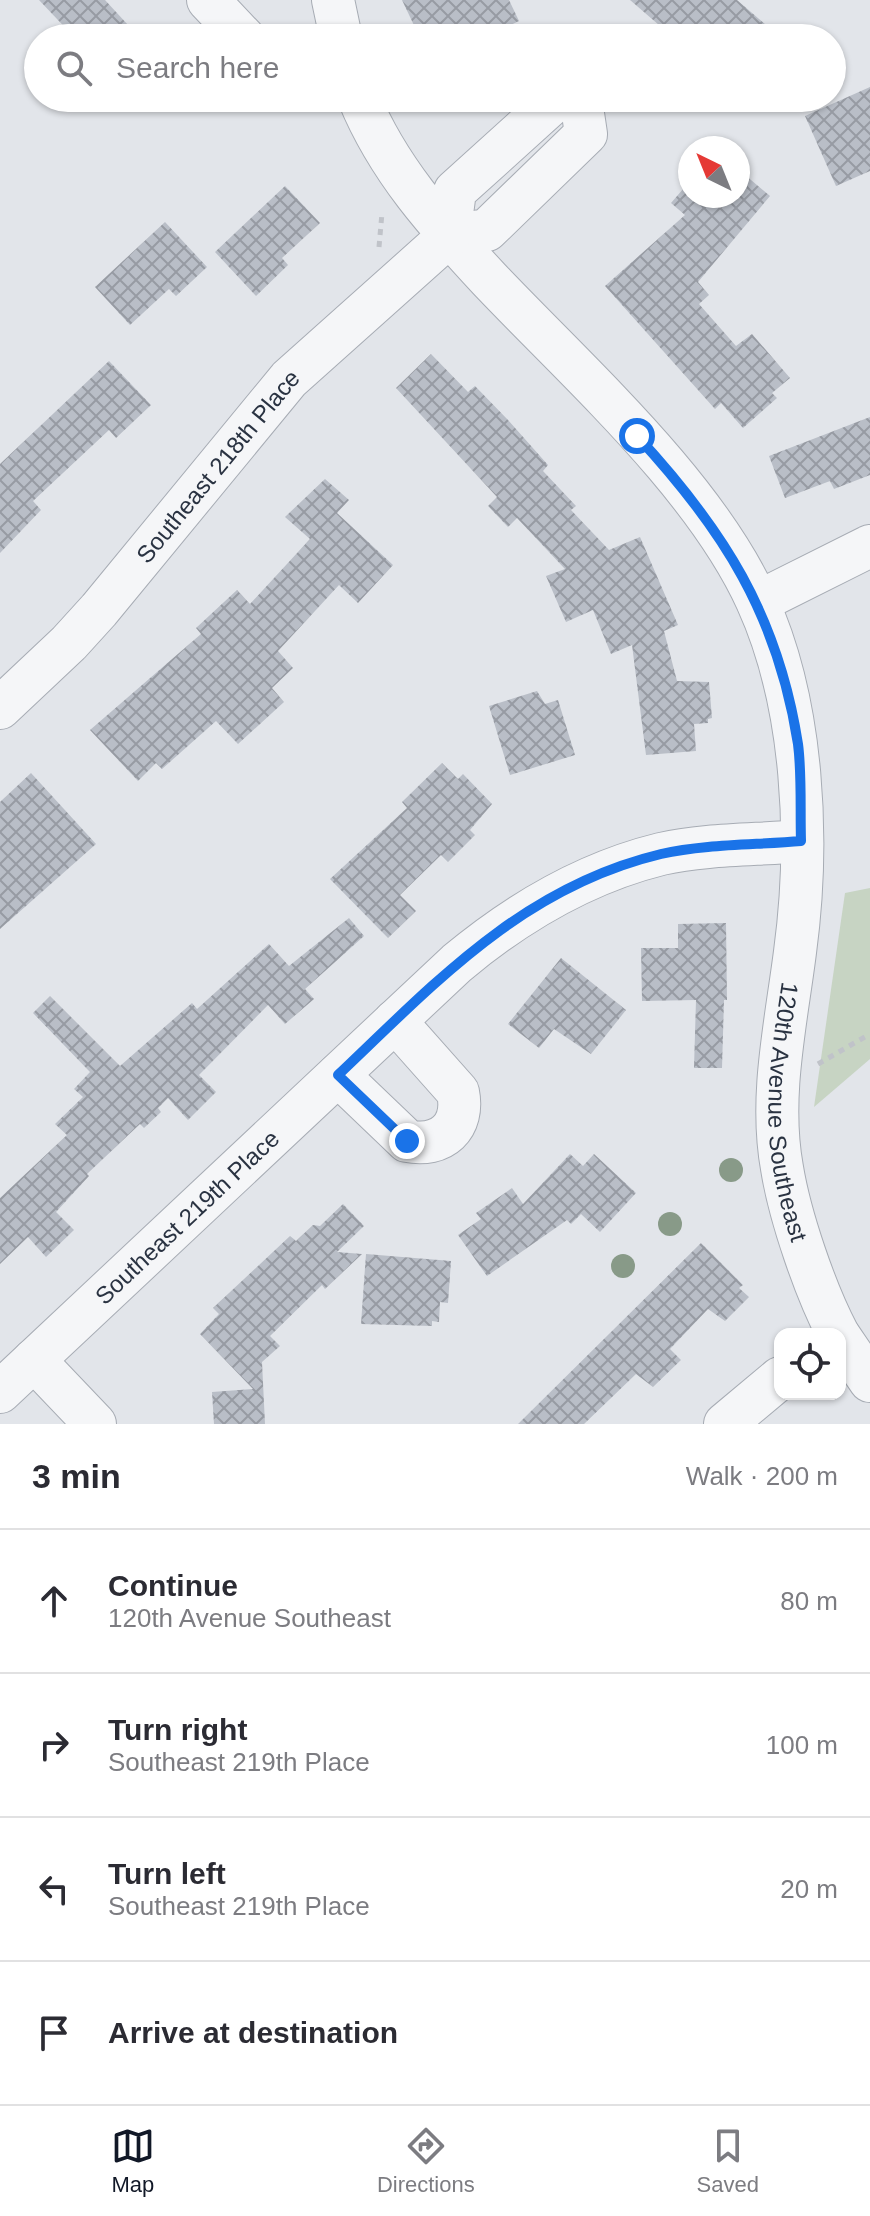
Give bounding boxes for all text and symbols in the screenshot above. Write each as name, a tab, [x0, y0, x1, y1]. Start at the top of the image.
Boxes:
search box	[24, 24, 846, 112]
icon: search	[52, 46, 96, 90]
text: Search here	[116, 51, 279, 84]
north arrow	[678, 136, 750, 208]
street label: Southeast 218th Place	[130, 363, 304, 568]
route start	[619, 418, 655, 454]
street label: 120th Avenue Southeast	[764, 981, 813, 1245]
route end	[389, 1123, 425, 1159]
street label: Southeast 219th Place	[89, 1124, 284, 1309]
map controls	[774, 1328, 846, 1400]
button: locate	[774, 1328, 846, 1400]
text: 3 min	[32, 1457, 121, 1495]
text: Walk · 200 m	[686, 1461, 838, 1491]
text: Continue	[108, 1569, 238, 1602]
icon: ahead	[32, 1579, 76, 1623]
text: 80 m	[780, 1586, 838, 1616]
text: 120th Avenue Southeast	[108, 1603, 391, 1633]
text: Turn right	[108, 1713, 247, 1746]
icon: right	[32, 1723, 76, 1767]
text: 100 m	[766, 1730, 838, 1760]
text: Southeast 219th Place	[108, 1747, 370, 1777]
text: Turn left	[108, 1857, 226, 1890]
icon: left	[32, 1867, 76, 1911]
text: 20 m	[780, 1874, 838, 1904]
text: Southeast 219th Place	[108, 1891, 370, 1921]
icon: arrive	[32, 2011, 76, 2055]
text: Arrive at destination	[108, 2016, 398, 2049]
tab: Map	[111, 2124, 155, 2198]
tab: Directions	[377, 2124, 475, 2198]
tab: Saved	[697, 2124, 759, 2198]

